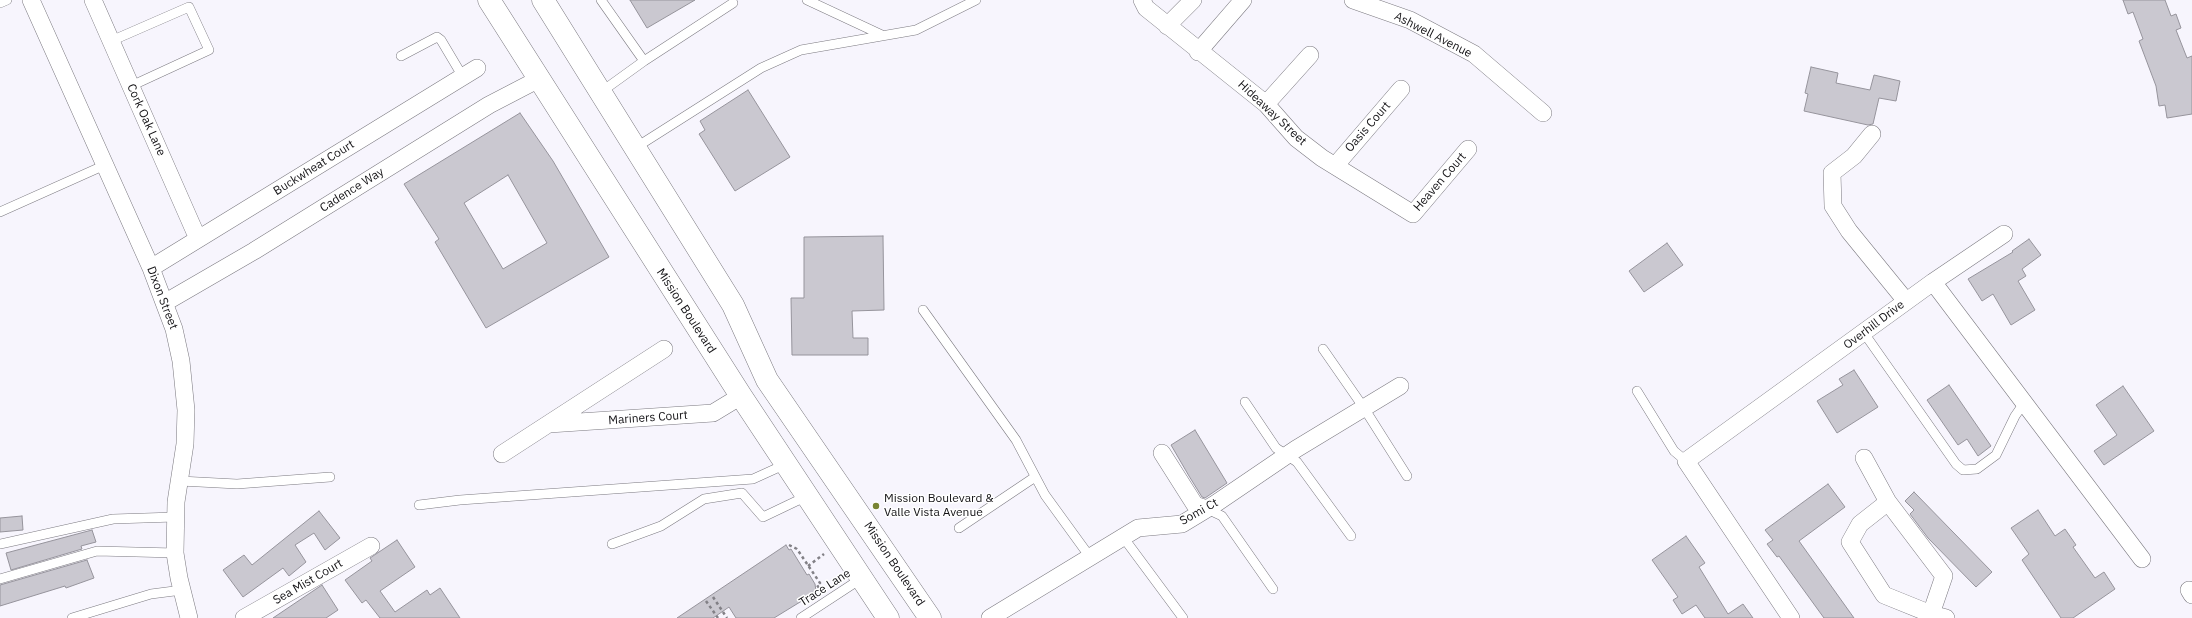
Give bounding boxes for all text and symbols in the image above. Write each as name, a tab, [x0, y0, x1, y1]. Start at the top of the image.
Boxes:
street label: Ashwell Avenue	[1392, 9, 1474, 61]
street label: Hideaway Street	[1235, 78, 1309, 148]
street label: Cork Oak Lane	[124, 82, 168, 158]
street label: Oasis Court	[1342, 99, 1394, 155]
street label: Buckwheat Court	[271, 137, 357, 199]
street label: Heaven Court	[1411, 150, 1469, 214]
street label: Cadence Way	[317, 165, 387, 215]
street label: Dixon Street	[143, 264, 181, 332]
street label: Mission Boulevard	[653, 266, 719, 356]
street label: Overhill Drive	[1841, 298, 1907, 352]
street label: Mariners Court	[608, 408, 688, 428]
place label: Mission Boulevard & Valle Vista Avenue	[884, 492, 994, 520]
street label: Somi Ct	[1177, 496, 1221, 528]
marker: Mission Boulevard & Valle Vista Avenue	[871, 501, 881, 511]
street label: Mission Boulevard	[861, 519, 927, 609]
street label: Sea Mist Court	[271, 556, 345, 608]
street label: Trace Lane	[797, 566, 853, 610]

